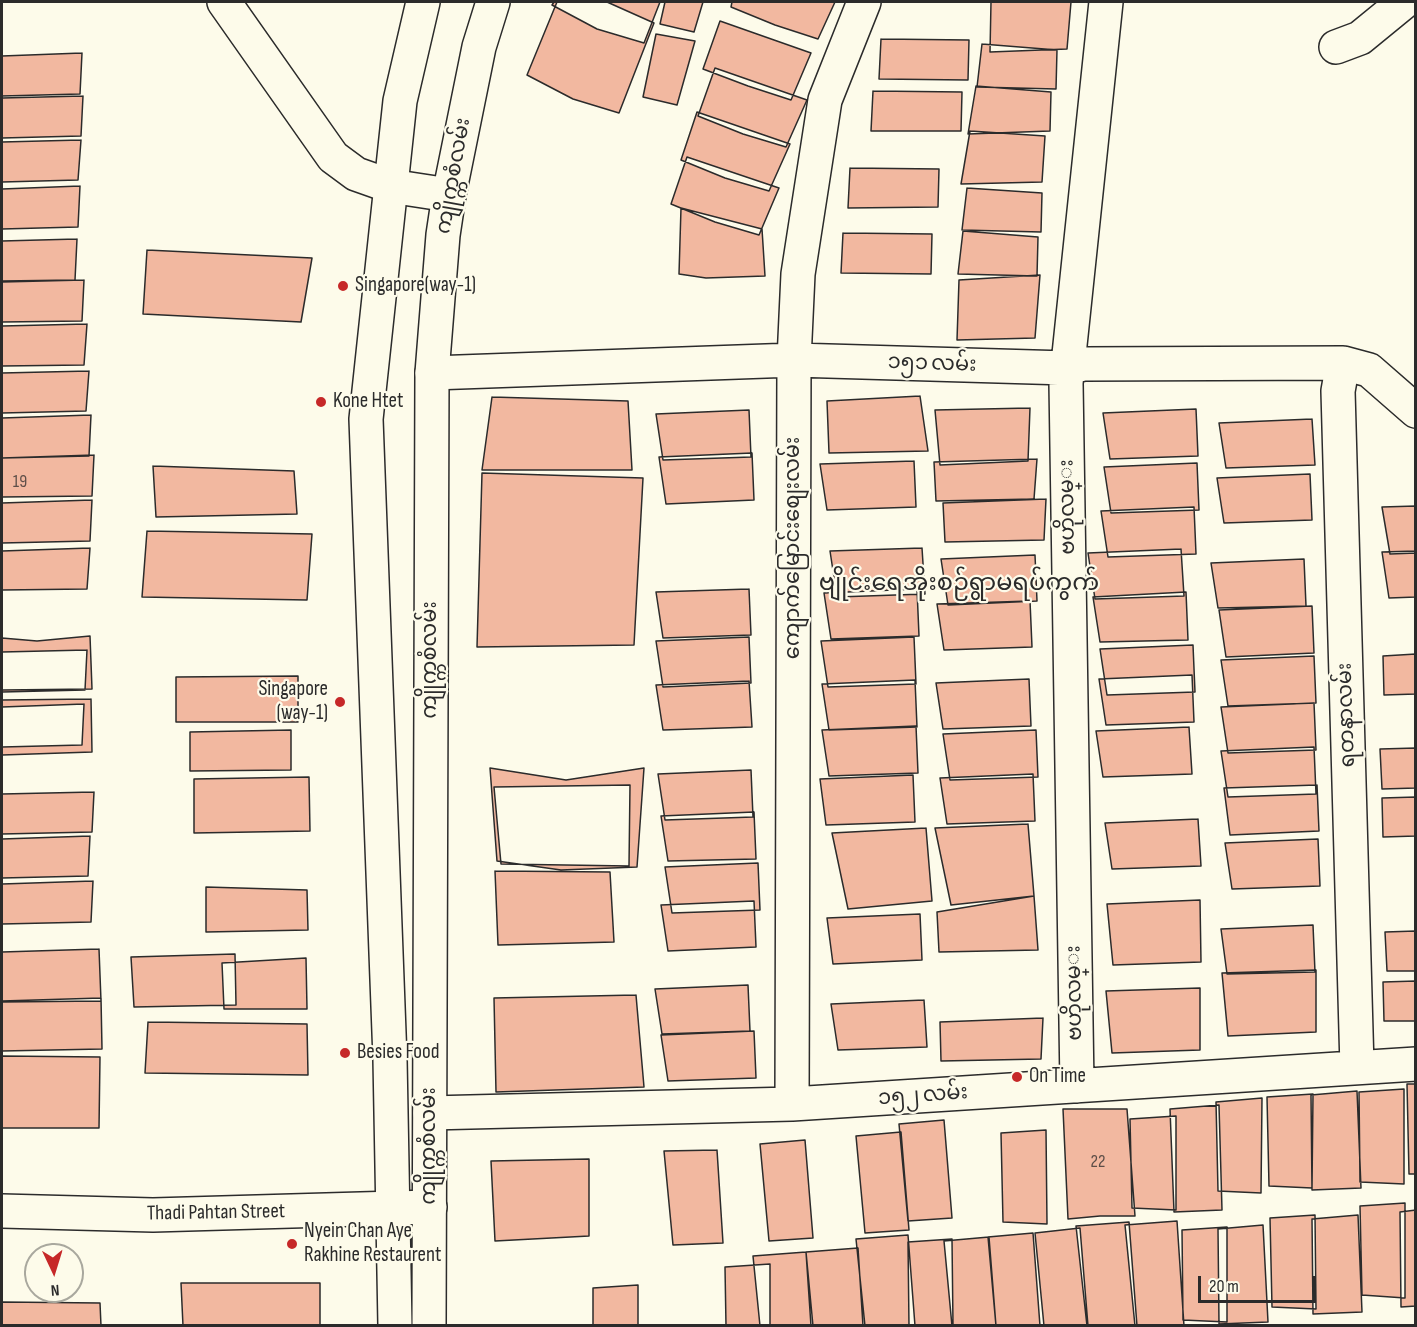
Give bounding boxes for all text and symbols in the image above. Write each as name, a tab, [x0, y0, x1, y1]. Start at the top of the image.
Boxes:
street label: ကျိုက္ကစံလမ်း	[431, 116, 477, 236]
place label: Singapore(way-1)	[355, 273, 476, 299]
marker: Singapore(way-1)	[336, 279, 350, 293]
street label: ၁၅၁ လမ်း	[887, 350, 977, 378]
place label: Kone Htet	[333, 389, 403, 415]
marker: Kone Htet	[314, 395, 328, 409]
street label: ကျောက်မြောင်းစျေးလမ်း	[781, 437, 807, 659]
street label: ဗဟိုလမ္း	[1055, 459, 1081, 555]
house number: 19	[13, 471, 27, 493]
district label: ဗျိုင်းရေအိုးစဉ်ရွာမရပ်ကွက်	[819, 570, 1099, 598]
street label: ကျိုက္ကစံလမ်း	[418, 601, 444, 719]
street label: ရတနာလမ်း	[1333, 662, 1361, 768]
place label: Singapore (way-1)	[258, 677, 328, 727]
marker: Singapore (way-1)	[333, 695, 347, 709]
street label: ဗဟိုလမ္း	[1062, 945, 1088, 1041]
place label: Besies Food	[357, 1040, 439, 1066]
marker: Besies Food	[338, 1046, 352, 1060]
place label: On Time	[1029, 1064, 1086, 1090]
marker: On Time	[1010, 1070, 1024, 1084]
street label: ၁၅၂ လမ်း	[877, 1080, 969, 1112]
street label: ကျိုက္ကစံလမ်း	[417, 1087, 443, 1205]
house number: 22	[1091, 1151, 1105, 1173]
street label: Thadi Pahtan Street	[147, 1199, 285, 1227]
place label: Nyein Chan Aye Rakhine Restaurent	[304, 1219, 441, 1269]
marker: Nyein Chan Aye Rakhine Restaurent	[285, 1237, 299, 1251]
north arrow	[24, 1243, 84, 1303]
scale bar	[1201, 1264, 1320, 1302]
text: 20 m	[1209, 1276, 1239, 1297]
text: N	[50, 1280, 60, 1299]

